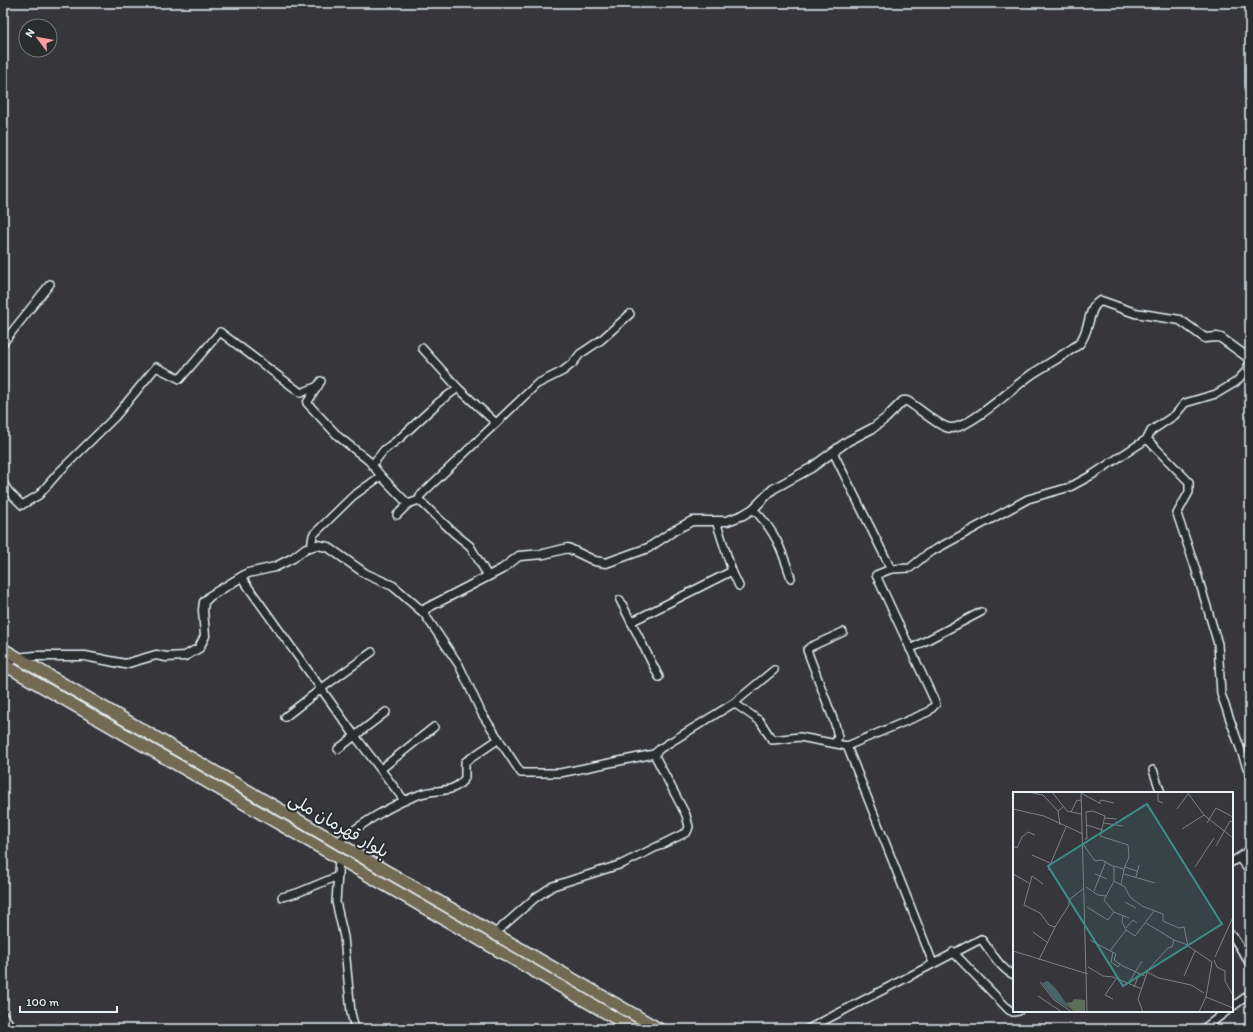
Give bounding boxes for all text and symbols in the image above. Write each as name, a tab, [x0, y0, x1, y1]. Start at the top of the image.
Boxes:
north arrow	[18, 18, 58, 58]
text: N	[22, 26, 37, 40]
street label: بلوار قهرمان ملی	[285, 788, 392, 863]
inset map	[1013, 792, 1233, 1012]
scale bar	[20, 988, 117, 1014]
text: 100 m	[26, 995, 59, 1009]

